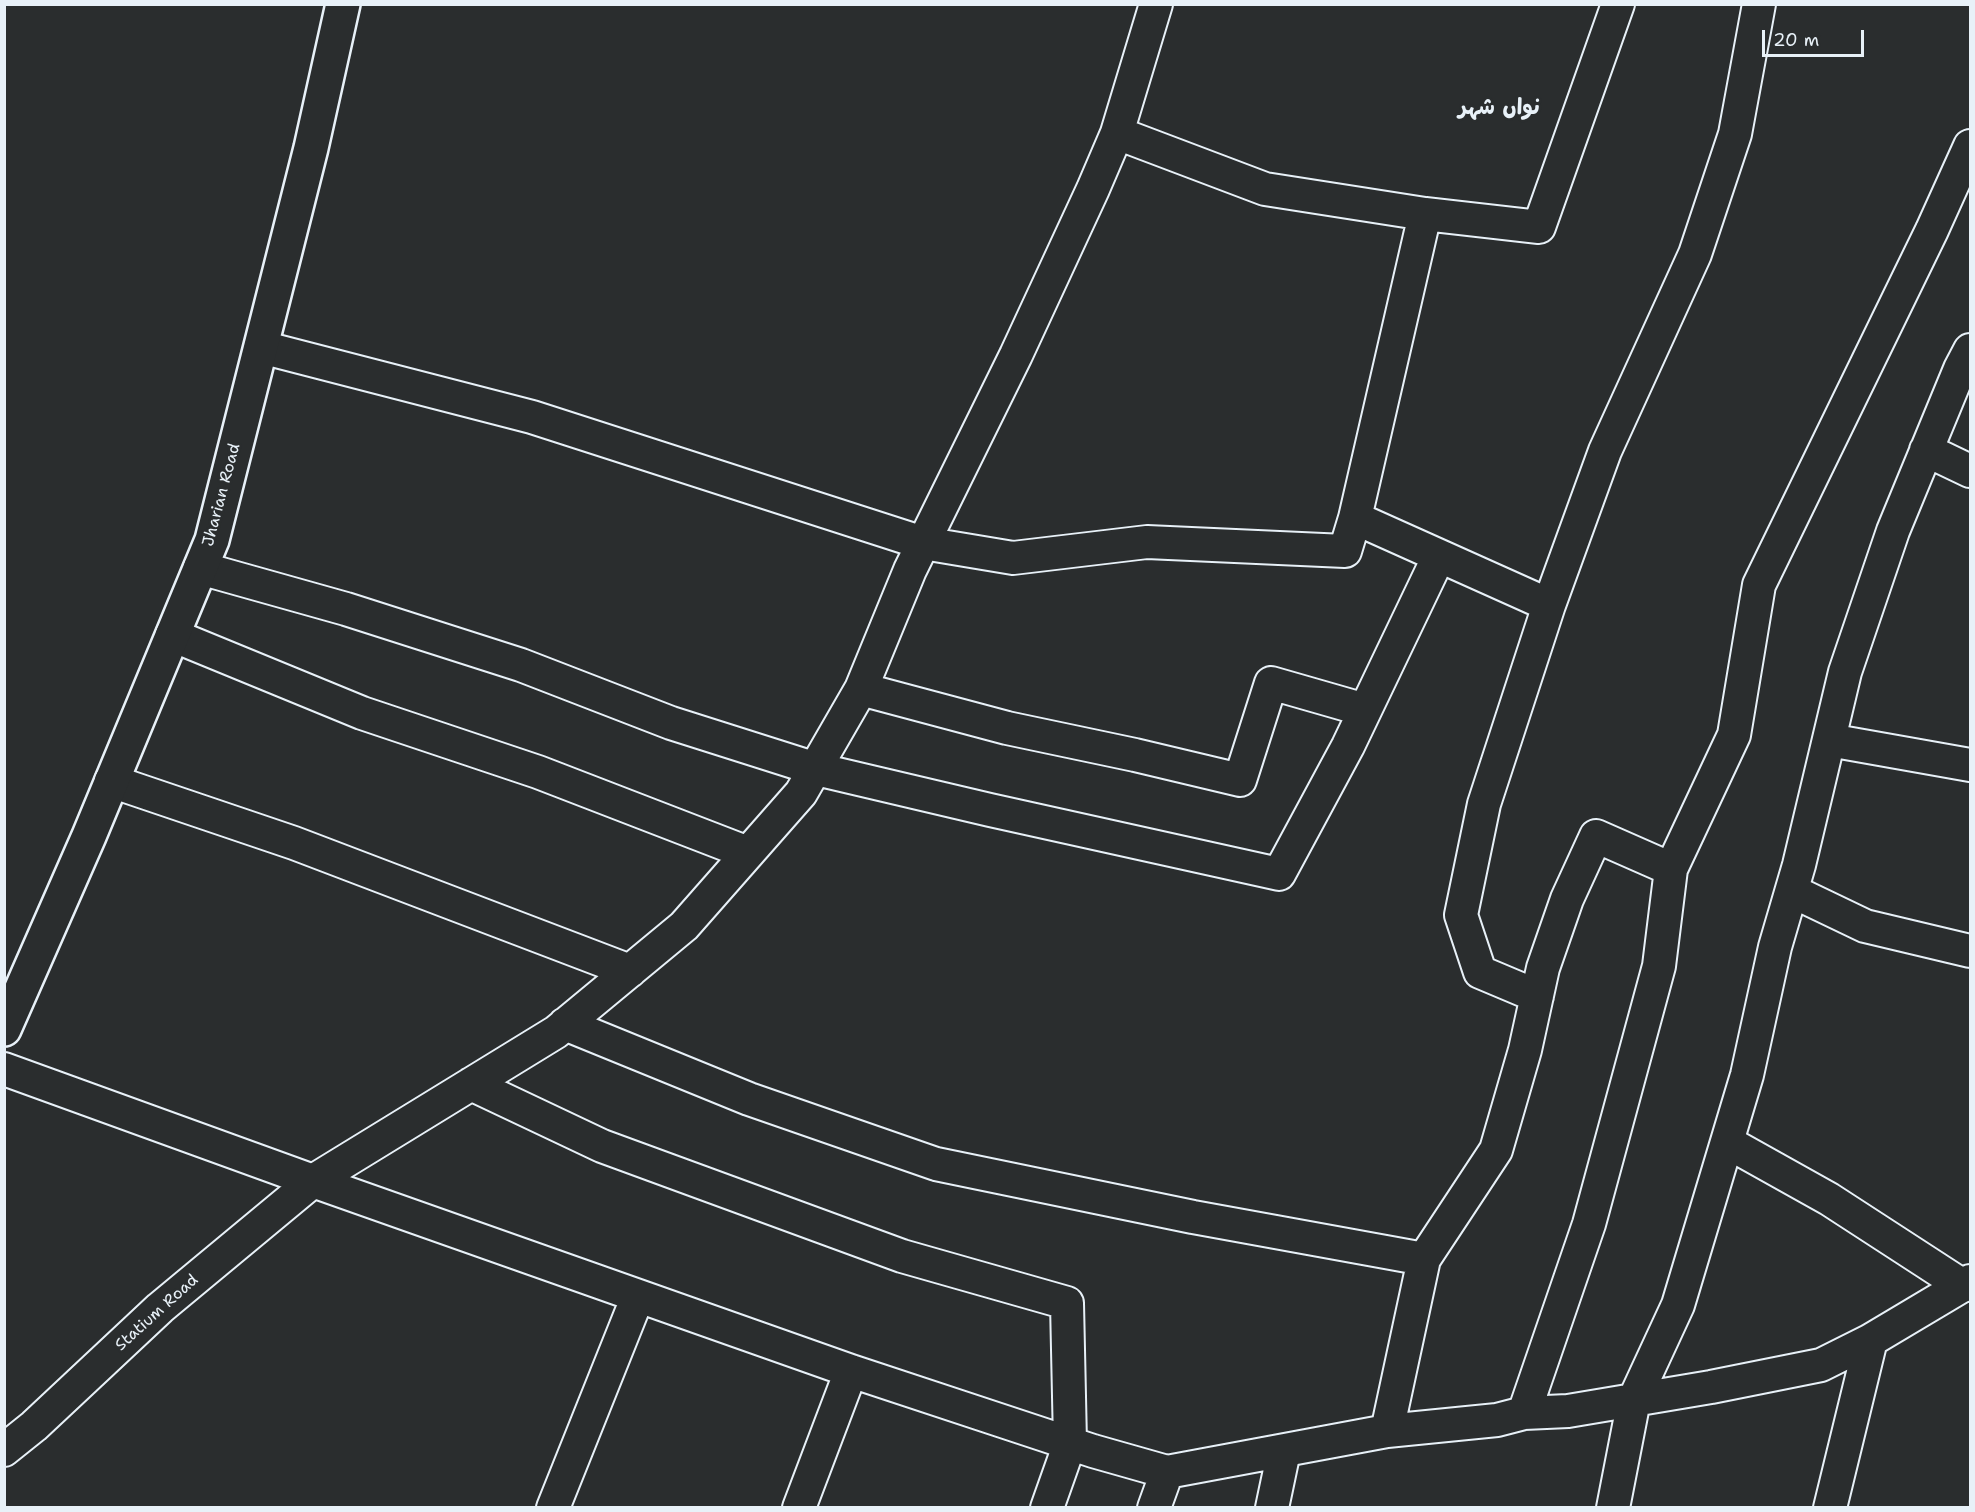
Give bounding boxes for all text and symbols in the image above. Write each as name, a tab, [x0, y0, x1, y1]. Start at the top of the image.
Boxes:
scale bar	[1765, 18, 1867, 56]
text: 20 m	[1773, 28, 1819, 52]
district label: نواں شہر	[1458, 95, 1542, 121]
street label: Jharian Road	[199, 441, 245, 549]
street label: Statium Road	[112, 1271, 202, 1355]

